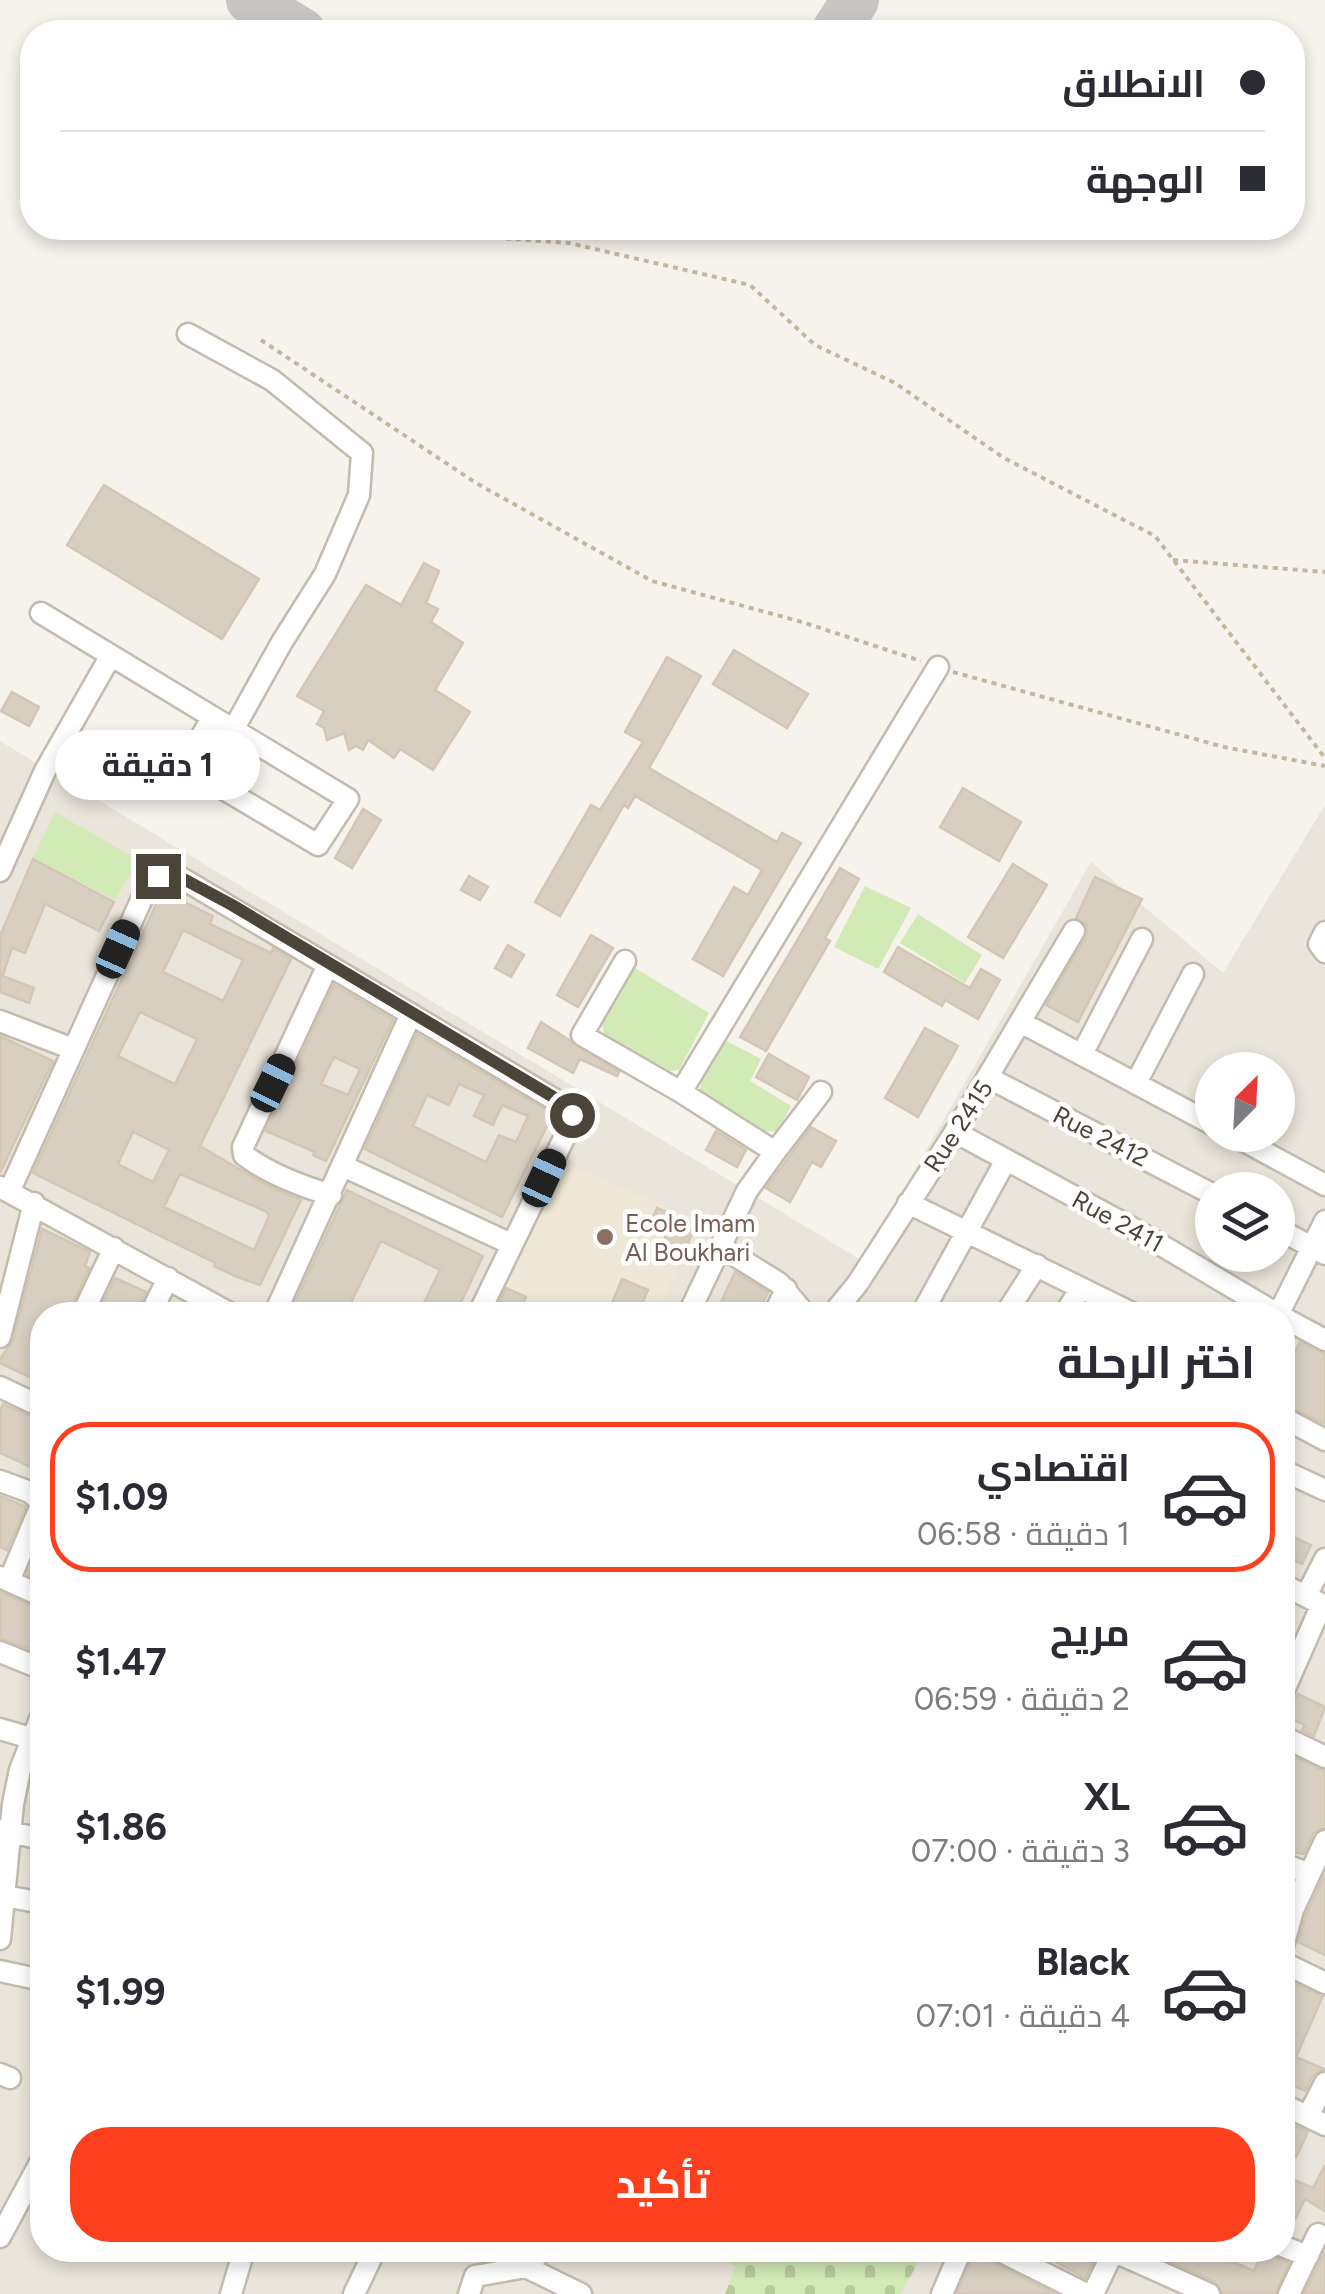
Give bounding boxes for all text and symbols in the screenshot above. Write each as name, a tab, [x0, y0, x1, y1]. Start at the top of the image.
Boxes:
text: الانطلاق	[1062, 61, 1205, 107]
text: الوجهة	[1086, 157, 1205, 203]
callout: 1 دقيقة	[56, 731, 260, 801]
text: 1 دقيقة	[102, 746, 213, 784]
route end	[136, 854, 181, 899]
car	[92, 915, 144, 983]
car	[246, 1049, 300, 1117]
north arrow	[1195, 1052, 1295, 1152]
map controls	[1195, 1052, 1295, 1272]
street label: Rue 2415	[917, 1074, 999, 1178]
route start	[550, 1093, 595, 1138]
street label: Rue 2412	[1048, 1099, 1154, 1173]
car	[518, 1144, 570, 1212]
button: layers	[1195, 1172, 1295, 1272]
street label: Rue 2411	[1067, 1184, 1169, 1258]
place label: Ecole Imam Al Boukhari	[625, 1208, 755, 1267]
marker: Ecole Imam Al Boukhari	[594, 1226, 616, 1248]
text: اختر الرحلة	[1057, 1335, 1255, 1389]
text: اقتصادي	[977, 1445, 1130, 1491]
icon: car	[1160, 1452, 1250, 1542]
text: $1.09	[75, 1474, 168, 1520]
text: 1 دقيقة · 06:58	[917, 1515, 1130, 1553]
text: مريح	[1050, 1610, 1130, 1656]
icon: car	[1160, 1617, 1250, 1707]
text: $1.47	[75, 1639, 167, 1685]
text: 2 دقيقة · 06:59	[914, 1680, 1130, 1718]
text: XL	[1084, 1774, 1130, 1820]
icon: car	[1160, 1782, 1250, 1872]
text: $1.86	[75, 1804, 167, 1850]
text: 3 دقيقة · 07:00	[911, 1832, 1130, 1870]
text: Black	[1036, 1939, 1130, 1985]
icon: car	[1160, 1947, 1250, 2037]
text: $1.99	[75, 1969, 166, 2015]
text: 4 دقيقة · 07:01	[916, 1997, 1130, 2035]
button: تأكيد	[70, 2127, 1255, 2242]

